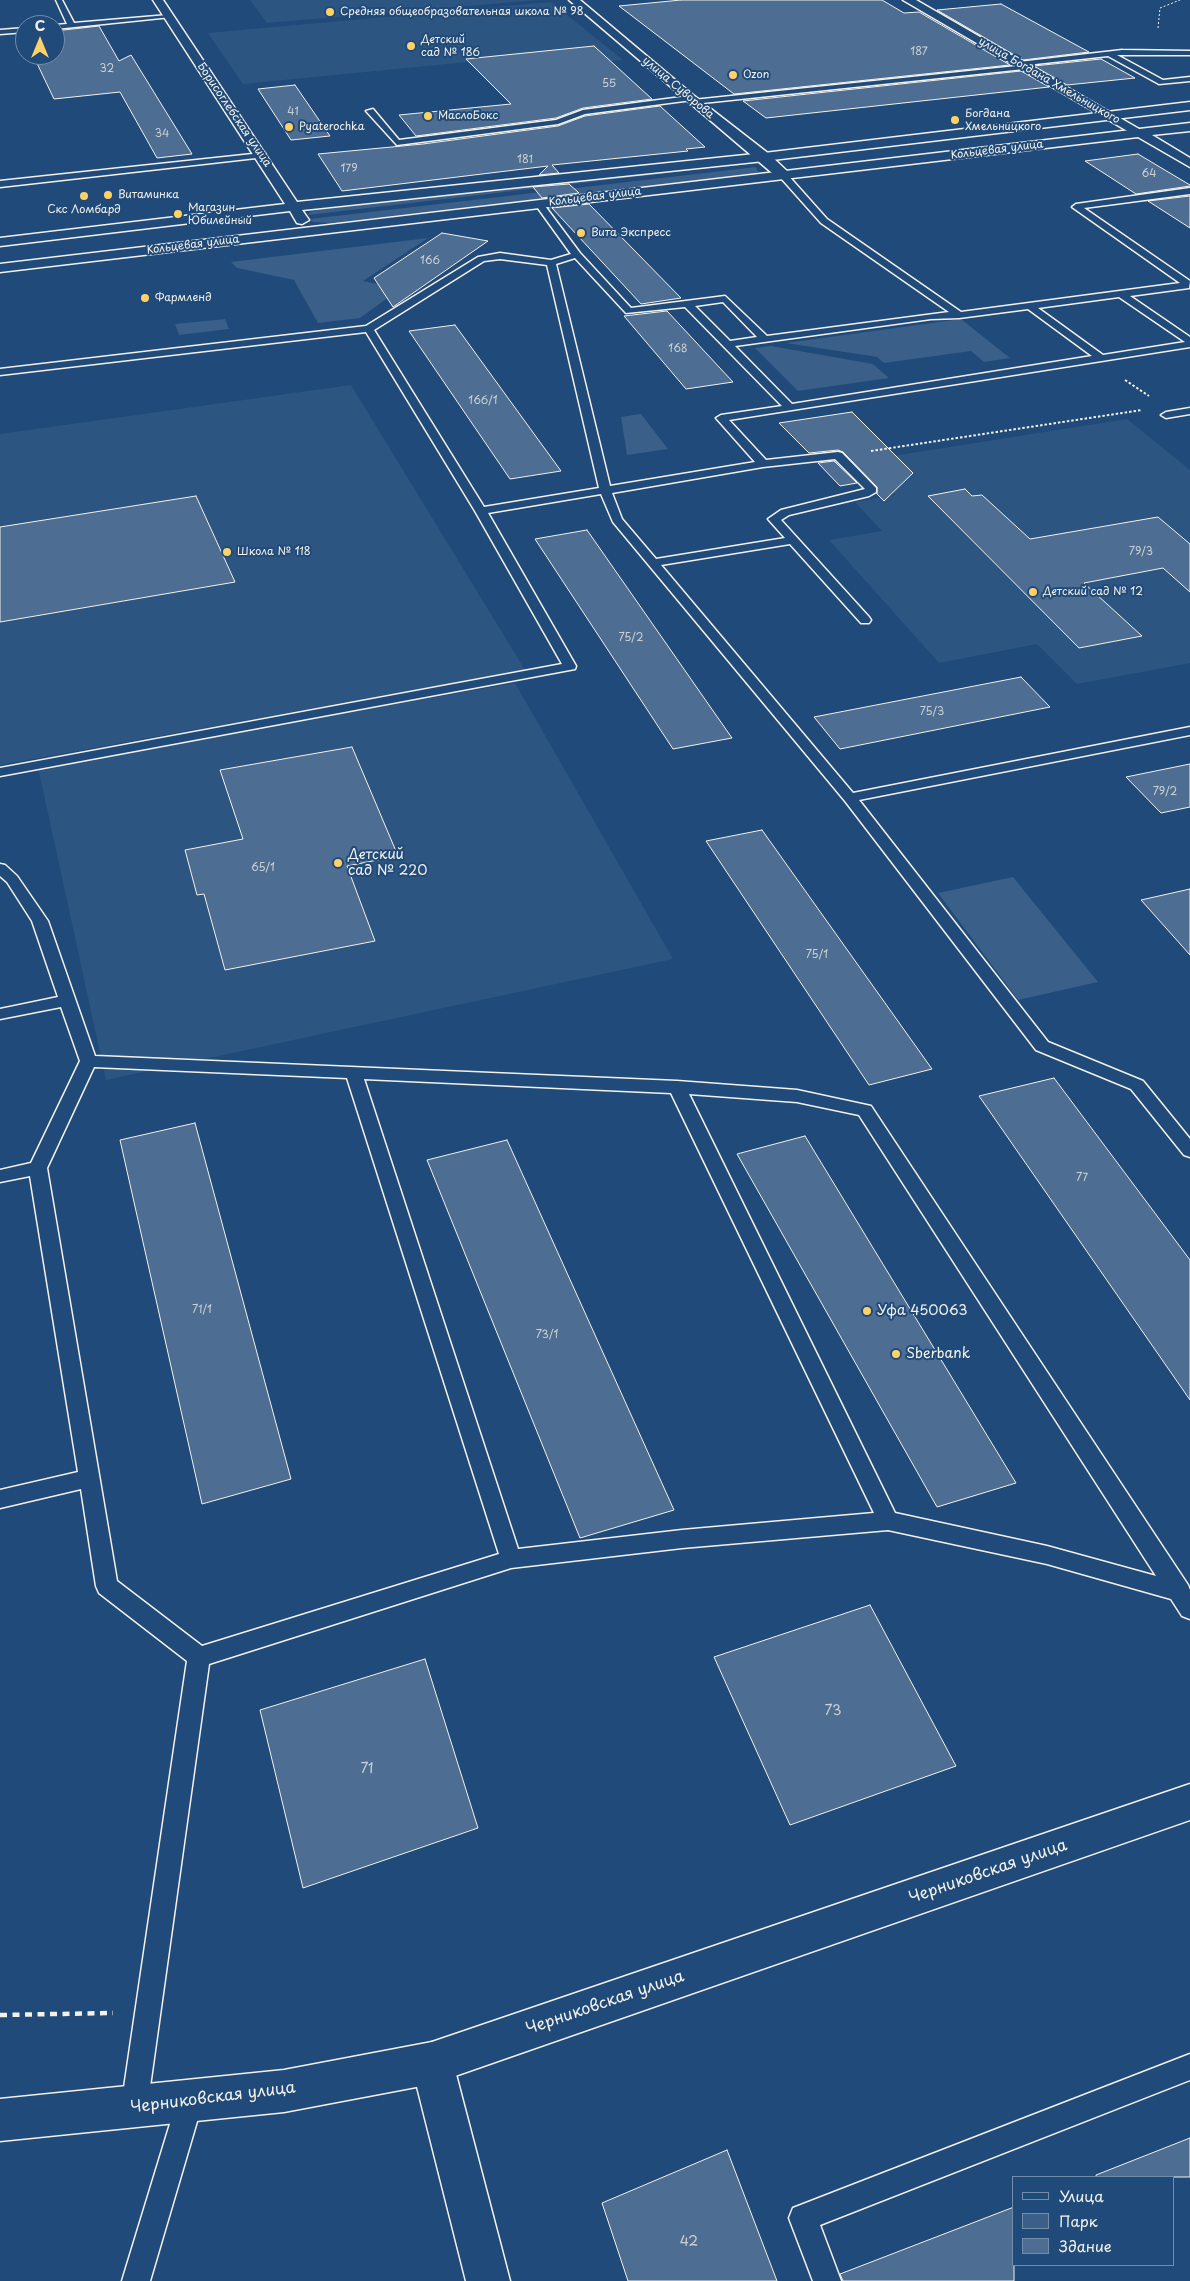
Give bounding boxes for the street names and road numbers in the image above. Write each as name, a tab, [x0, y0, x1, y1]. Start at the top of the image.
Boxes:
street label: улица Богдана Хмельницкого	[976, 35, 1122, 127]
street label: улица Суворова	[640, 54, 716, 122]
street label: Борисоглебская улица	[194, 60, 274, 170]
street label: Кольцевая улица	[950, 138, 1044, 162]
street label: Кольцевая улица	[548, 185, 642, 209]
street label: Кольцевая улица	[146, 233, 240, 257]
street label: Черниковская улица	[906, 1836, 1070, 1908]
street label: Черниковская улица	[523, 1967, 687, 2039]
street label: Черниковская улица	[129, 2078, 297, 2118]

